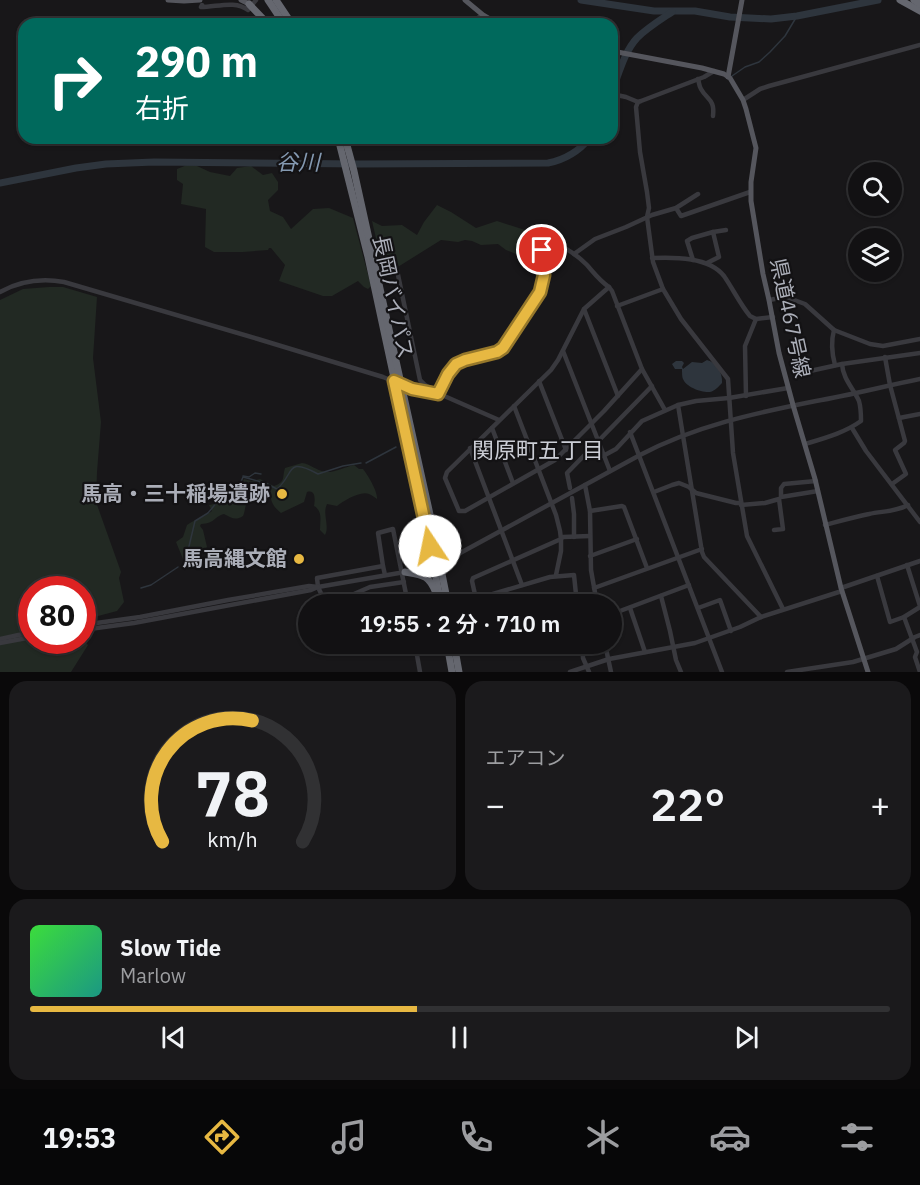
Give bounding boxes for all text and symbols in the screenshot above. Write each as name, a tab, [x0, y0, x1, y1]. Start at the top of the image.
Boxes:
text: 290 m	[135, 34, 258, 89]
icon: right	[36, 42, 114, 120]
text: 右折	[135, 90, 189, 125]
water label: 谷川	[276, 147, 322, 176]
map controls	[848, 162, 902, 282]
button: search	[848, 162, 902, 216]
pin	[516, 224, 567, 275]
button: layers	[848, 228, 902, 282]
street label: 長岡バイパス	[367, 232, 421, 361]
icon: arrive	[525, 233, 558, 266]
street label: 県道467号線	[765, 255, 817, 380]
district label: 関原町五丁目	[472, 435, 604, 464]
place label: 馬高・三十稲場遺跡	[81, 479, 270, 507]
marker: 馬高・三十稲場遺跡	[275, 487, 289, 501]
position arrow	[398, 514, 462, 578]
place label: 馬高縄文館	[182, 544, 287, 572]
marker: 馬高縄文館	[292, 552, 306, 566]
speed limit sign: 80	[18, 576, 96, 654]
text: 19:55 · 2 分 · 710 m	[360, 609, 560, 638]
text: エアコン	[486, 744, 566, 771]
text: 78	[195, 752, 270, 833]
text: 22°	[650, 775, 725, 833]
text: −	[486, 783, 505, 826]
text: +	[870, 783, 890, 826]
text: km/h	[207, 826, 257, 854]
text: Slow Tide	[120, 933, 221, 962]
text: Marlow	[120, 962, 186, 989]
icon: previous	[157, 1021, 190, 1054]
icon: pause	[443, 1021, 476, 1054]
icon: next	[730, 1021, 763, 1054]
icon: directions	[201, 1116, 243, 1158]
icon: music	[328, 1116, 370, 1158]
icon: phone	[455, 1116, 497, 1158]
icon: climate	[582, 1116, 624, 1158]
icon: car	[709, 1116, 751, 1158]
icon: filters	[836, 1116, 878, 1158]
text: 19:53	[42, 1120, 116, 1155]

